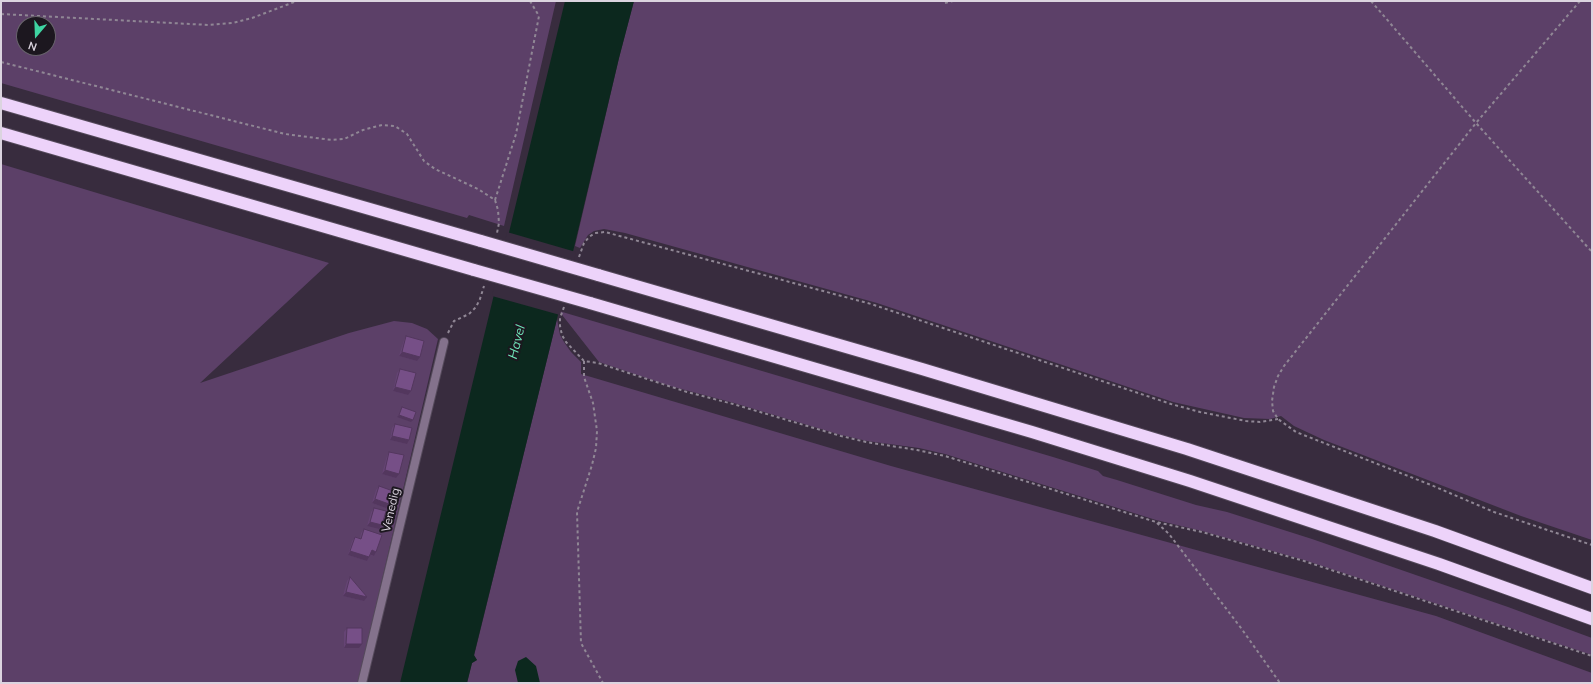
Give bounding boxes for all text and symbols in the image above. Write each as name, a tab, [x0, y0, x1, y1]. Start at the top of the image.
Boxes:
north arrow	[16, 16, 56, 56]
text: N	[26, 38, 39, 54]
water label: Havel	[505, 323, 529, 361]
street label: Venedig	[379, 486, 403, 534]

